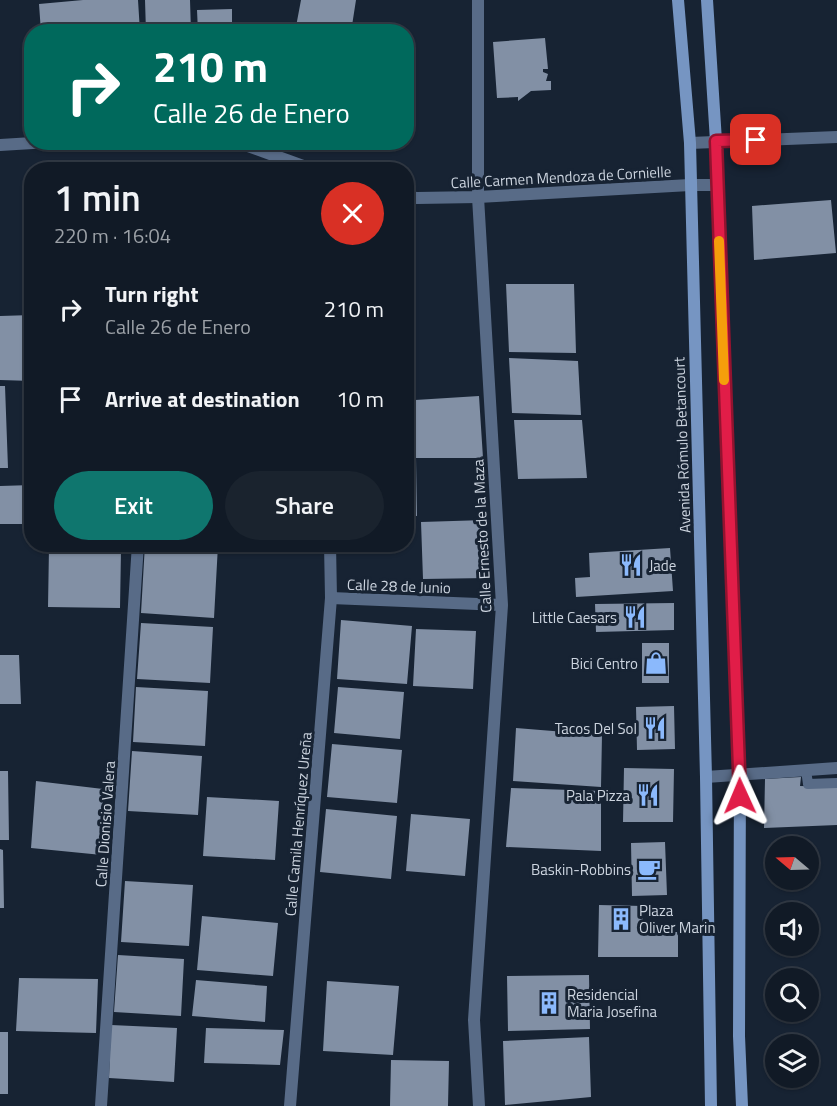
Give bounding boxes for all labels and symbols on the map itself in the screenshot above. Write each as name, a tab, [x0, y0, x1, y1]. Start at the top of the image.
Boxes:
pin	[730, 114, 781, 165]
street label: Calle Carmen Mendoza de Cornielle	[450, 160, 672, 194]
street label: Avenida Rómulo Betancourt	[667, 356, 697, 533]
street label: Calle Ernesto de la Maza	[466, 458, 498, 613]
restaurant icon: Jade	[618, 552, 644, 578]
place label: Jade	[649, 554, 676, 577]
street label: Calle 28 de Junio	[347, 573, 451, 599]
restaurant icon: Little Caesars	[622, 604, 648, 630]
place label: Little Caesars	[532, 606, 617, 629]
shop icon: Bici Centro	[643, 650, 669, 676]
place label: Bici Centro	[571, 652, 638, 675]
restaurant icon: Tacos Del Sol	[642, 715, 668, 741]
place label: Tacos Del Sol	[555, 717, 637, 740]
street label: Calle Camila Henríquez Ureña	[278, 730, 318, 917]
street label: Calle Dionisio Valera	[89, 759, 121, 888]
position arrow	[708, 764, 772, 828]
restaurant icon: Pala Pizza	[635, 782, 661, 808]
place label: Pala Pizza	[566, 784, 630, 807]
north arrow	[765, 836, 819, 890]
cafe icon: Baskin-Robbins	[636, 856, 662, 882]
place label: Baskin-Robbins	[531, 858, 631, 881]
place label: Plaza Oliver Marin	[639, 899, 715, 939]
building icon: Plaza Oliver Marin	[608, 906, 634, 932]
place label: Residencial Maria Josefina	[567, 983, 657, 1023]
building icon: Residencial Maria Josefina	[536, 990, 562, 1016]

